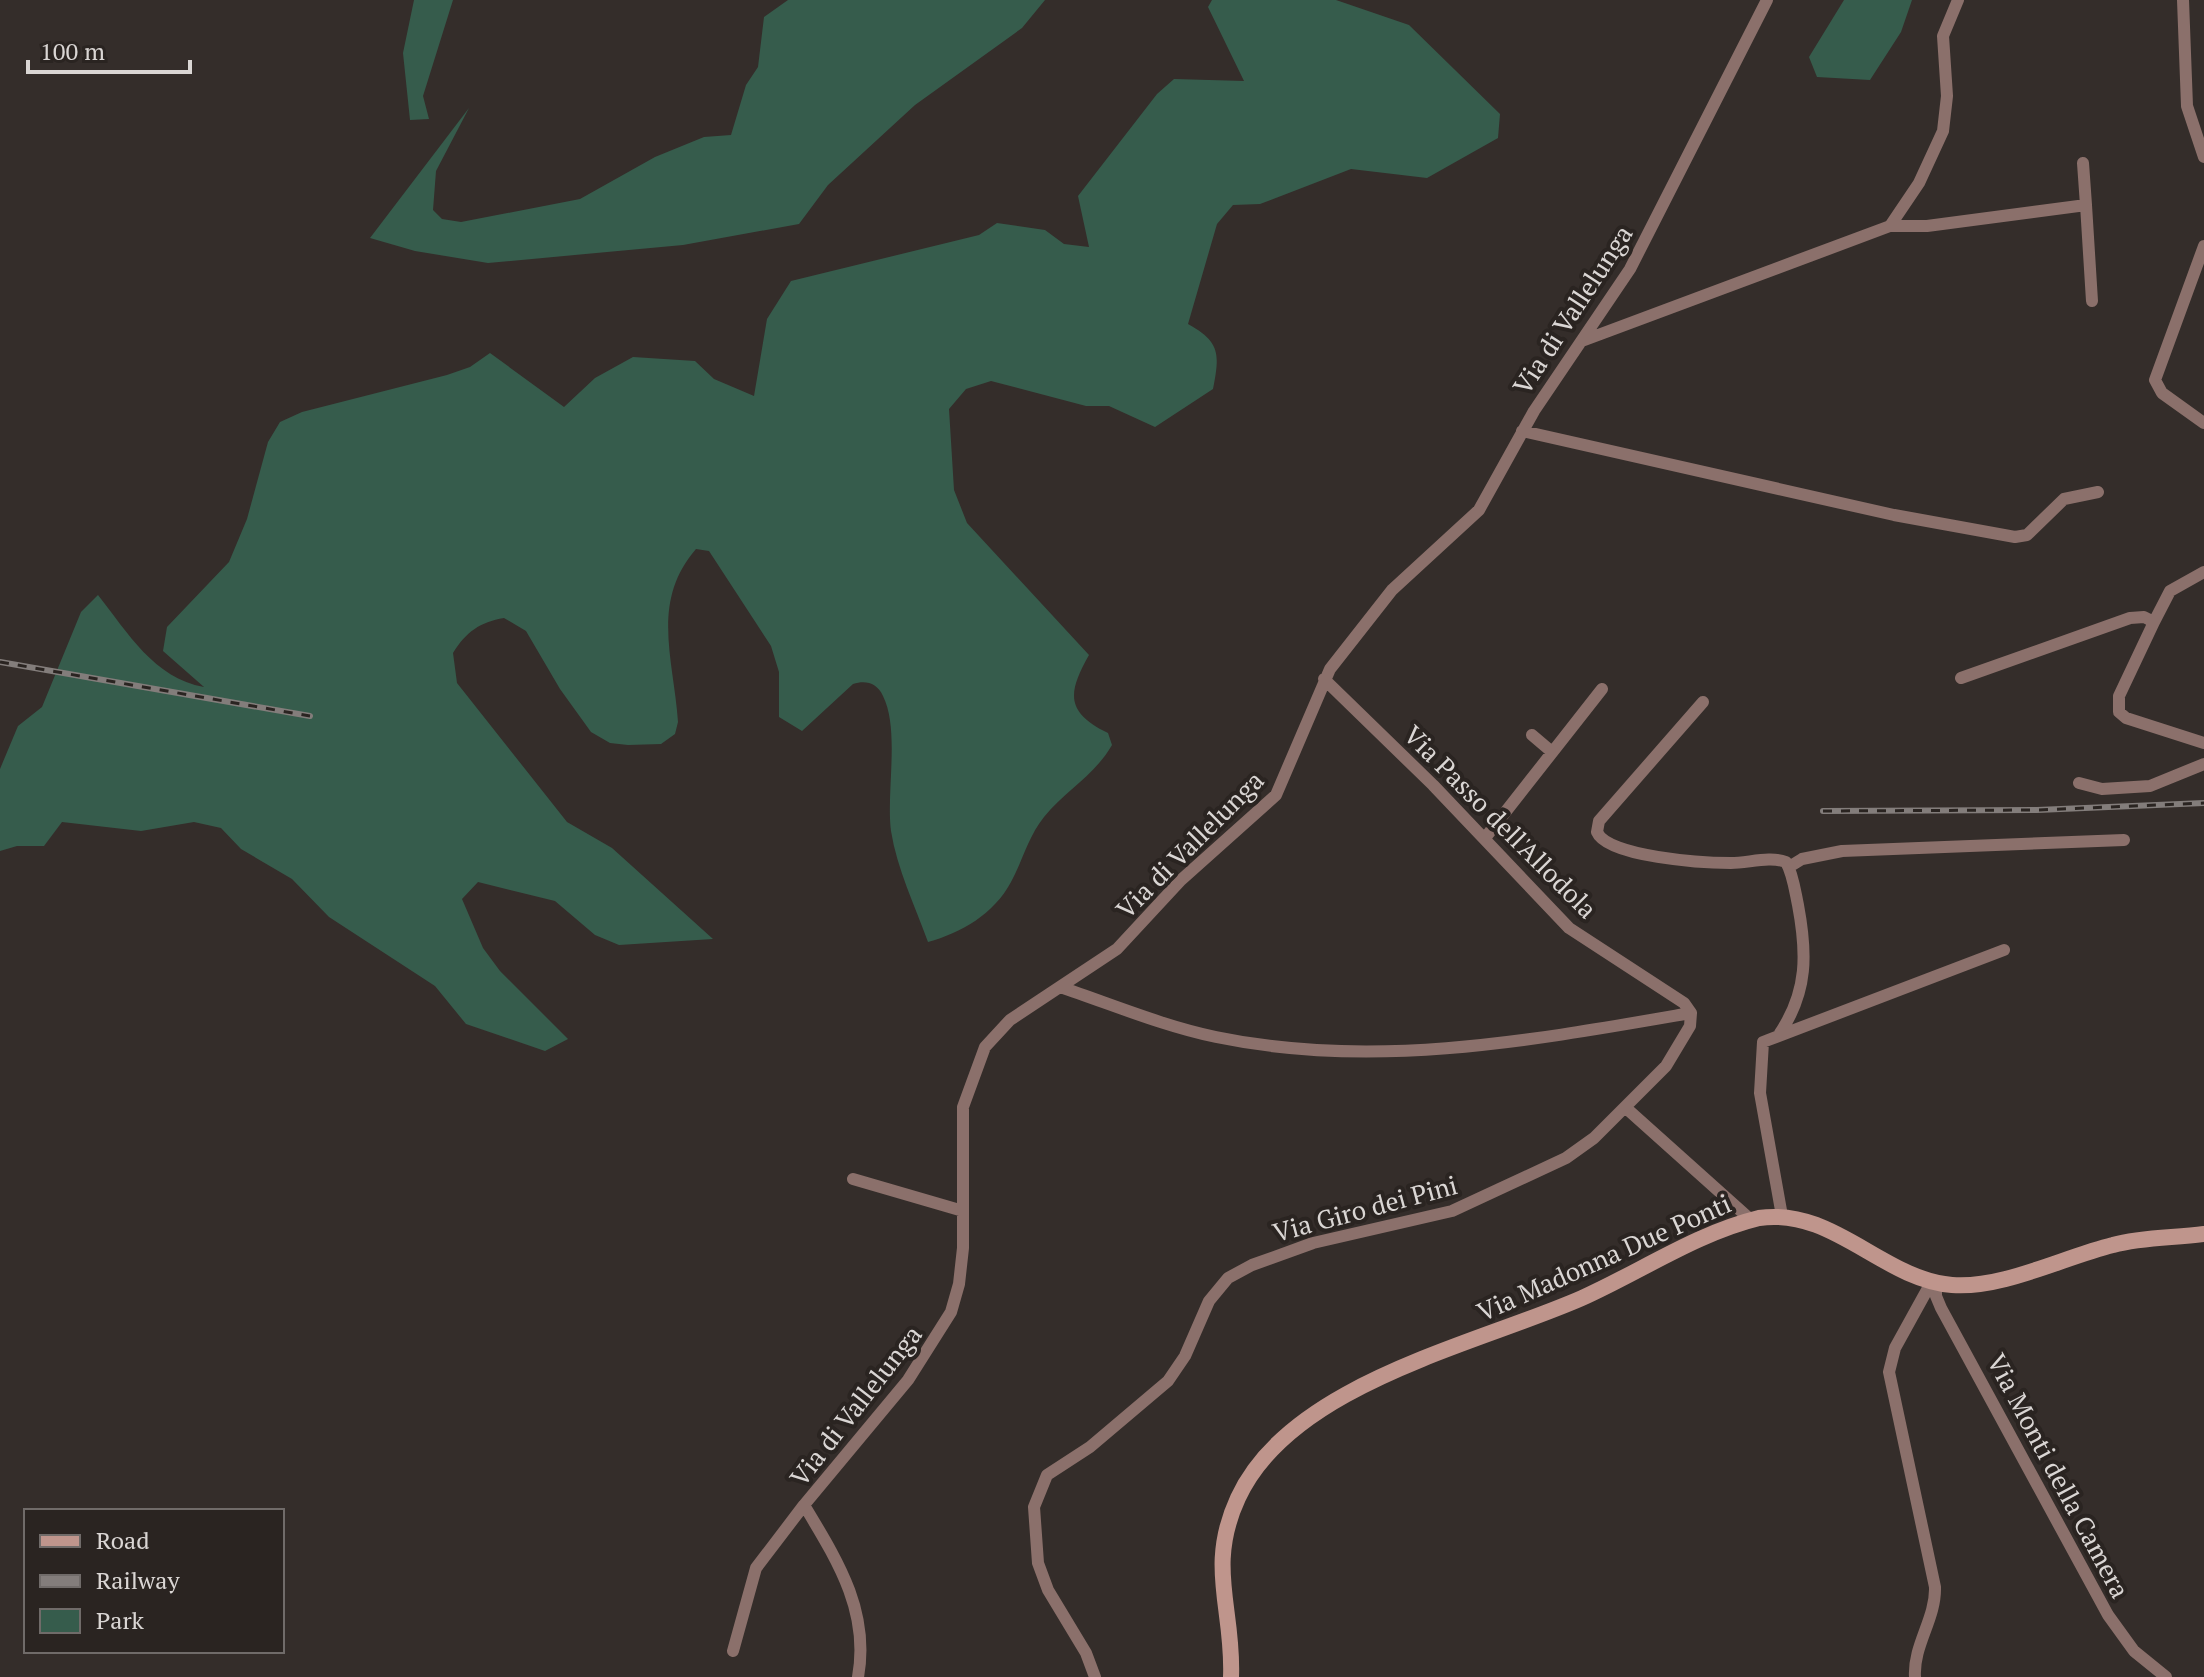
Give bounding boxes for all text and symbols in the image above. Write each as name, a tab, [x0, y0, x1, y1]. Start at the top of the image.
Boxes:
scale bar	[28, 24, 190, 74]
text: 100 m	[40, 35, 105, 67]
street label: Via di Vallelunga	[1505, 218, 1640, 401]
street label: Via Passo dell'Allodola	[1397, 717, 1605, 925]
street label: Via di Vallelunga	[1108, 763, 1270, 925]
street label: Via Giro dei Pini	[1269, 1167, 1461, 1249]
street label: Via Madonna Due Ponti	[1471, 1186, 1736, 1328]
street label: Via di Vallelunga	[782, 1318, 929, 1493]
street label: Via Monti della Camera	[1980, 1347, 2138, 1604]
legend	[24, 1509, 284, 1653]
text: Road	[96, 1524, 150, 1556]
text: Railway	[96, 1564, 180, 1596]
text: Park	[96, 1604, 145, 1636]

